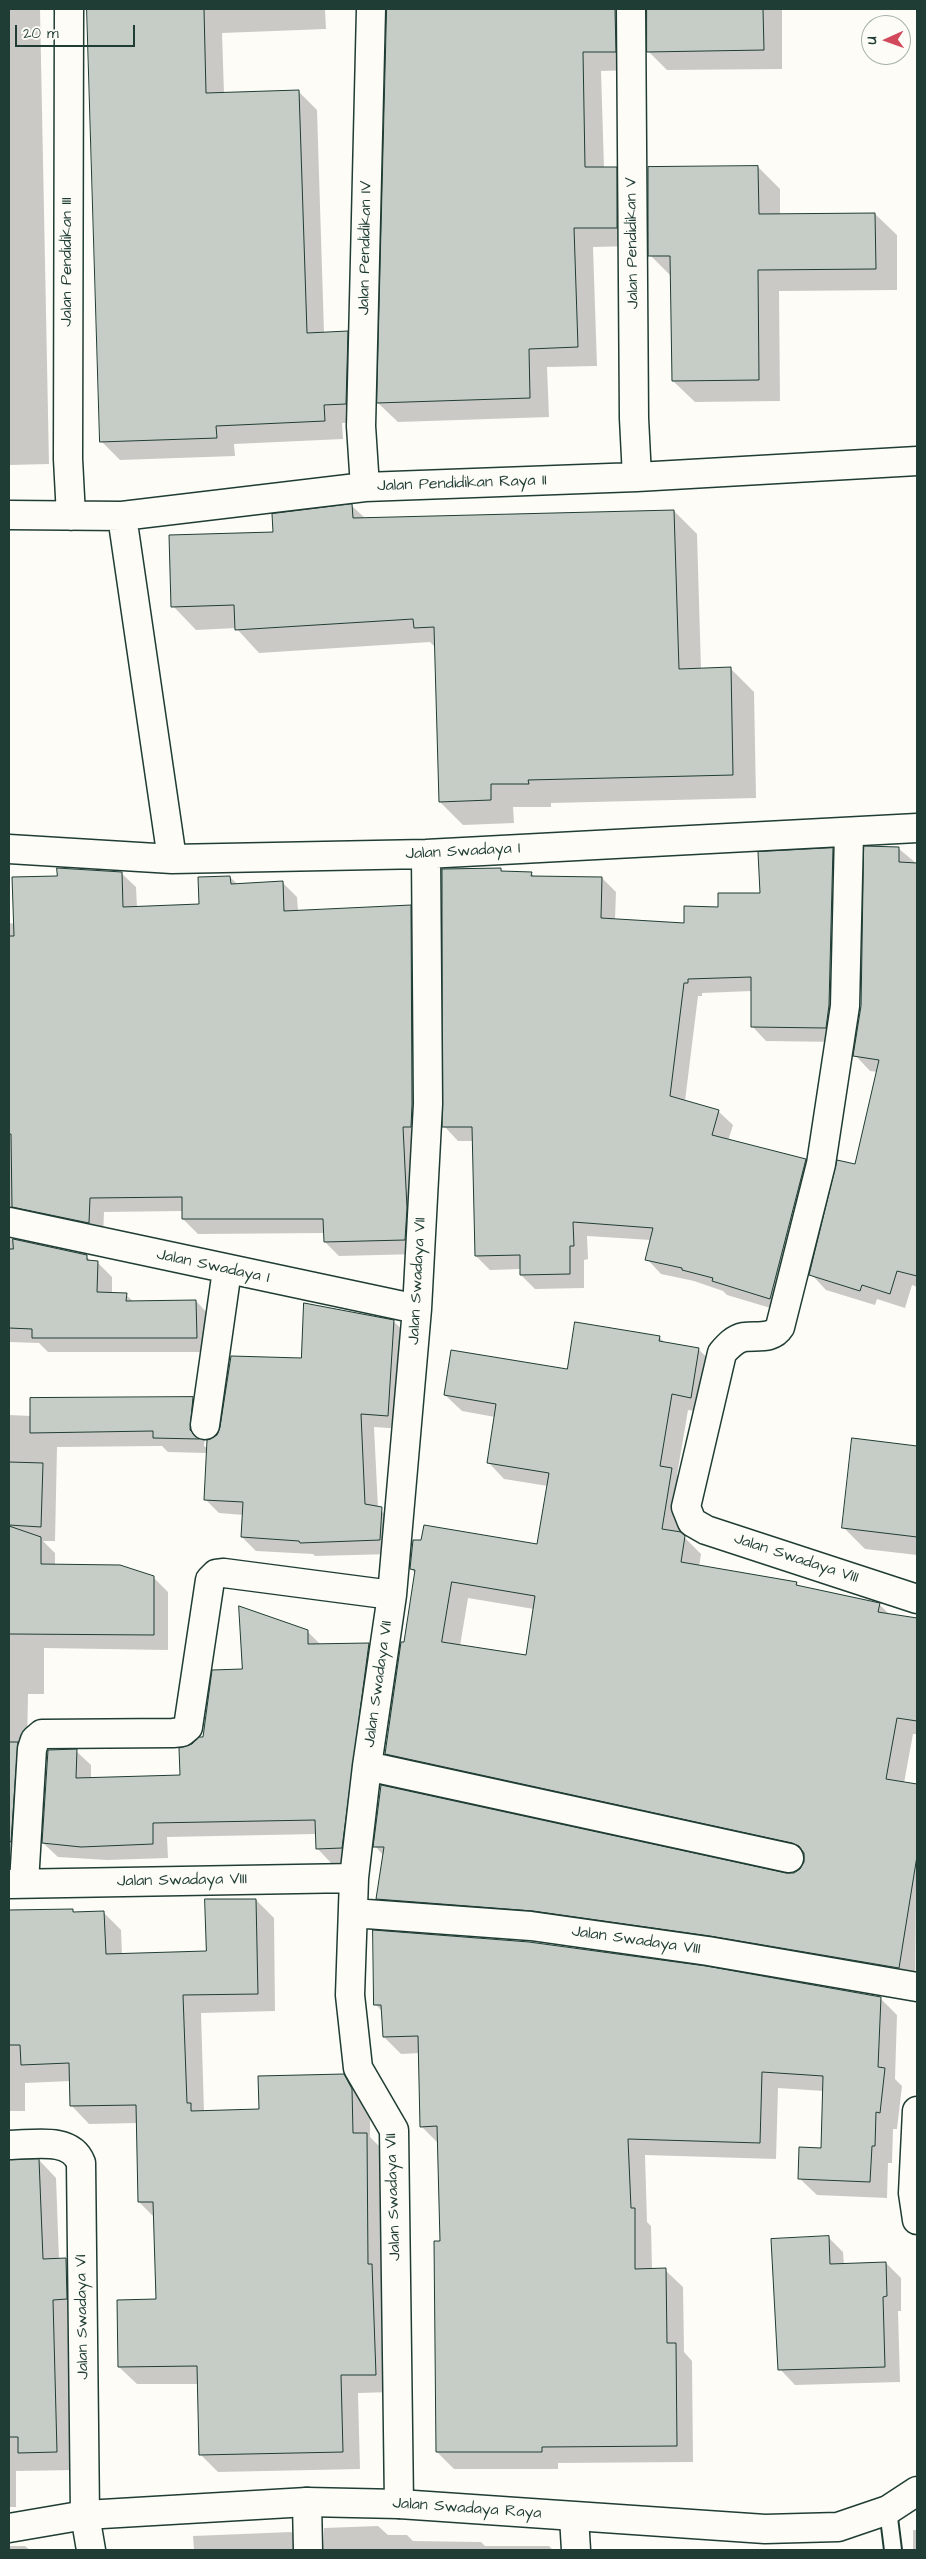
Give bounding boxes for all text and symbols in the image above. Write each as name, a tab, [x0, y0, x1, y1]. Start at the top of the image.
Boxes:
scale bar	[18, 15, 138, 47]
north arrow	[861, 15, 911, 65]
text: 20 m	[23, 23, 59, 44]
text: U	[862, 36, 882, 45]
street label: Jalan Pendidikan V	[622, 177, 644, 309]
street label: Jalan Pendidikan IV	[355, 181, 377, 315]
street label: Jalan Pendidikan III	[58, 197, 78, 327]
street label: Jalan Pendidikan Raya II	[377, 471, 547, 497]
street label: Jalan Swadaya I	[405, 839, 521, 865]
street label: Jalan Swadaya VII	[405, 1217, 431, 1345]
street label: Jalan Swadaya I	[155, 1246, 271, 1288]
street label: Jalan Swadaya VIII	[731, 1530, 861, 1588]
street label: Jalan Swadaya VII	[361, 1619, 397, 1749]
street label: Jalan Swadaya VIII	[117, 1870, 247, 1892]
street label: Jalan Swadaya VIII	[570, 1922, 702, 1960]
street label: Jalan Swadaya VII	[382, 2133, 406, 2261]
street label: Jalan Swadaya VI	[72, 2254, 94, 2380]
street label: Jalan Swadaya Raya	[392, 2494, 542, 2524]

